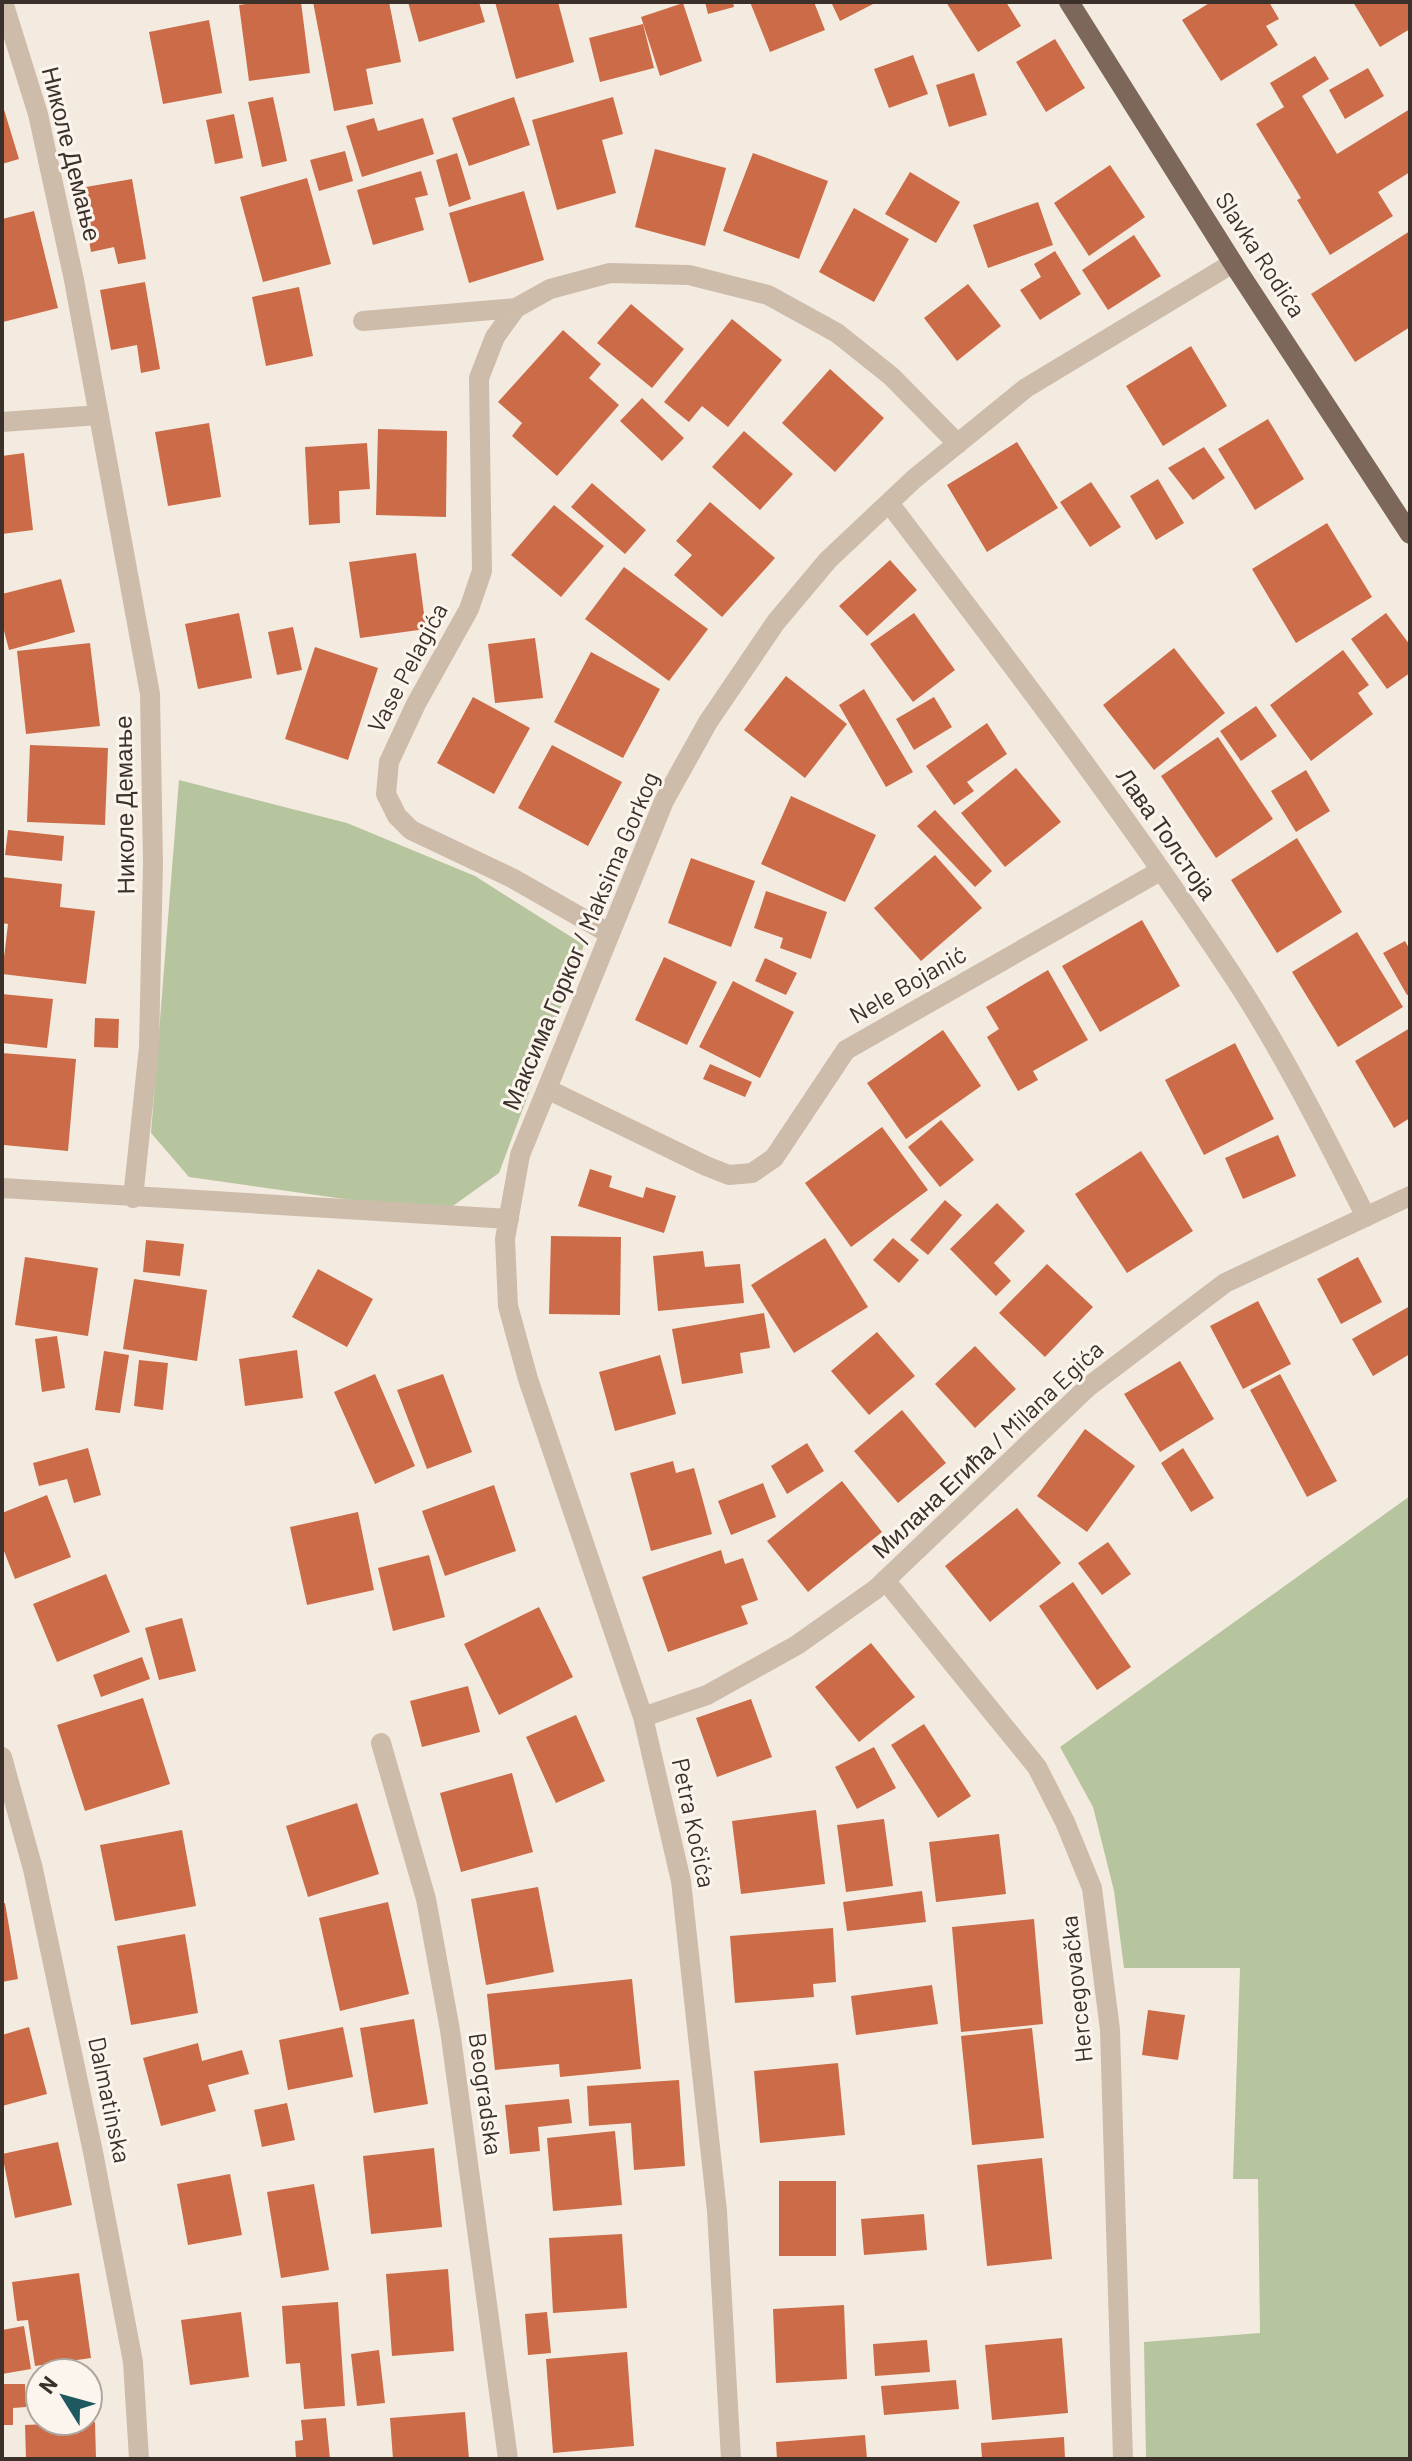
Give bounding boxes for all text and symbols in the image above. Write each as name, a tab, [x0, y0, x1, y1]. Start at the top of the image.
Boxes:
street label: Николе Демање	[37, 63, 108, 244]
street label: Slavka Rodića	[1210, 186, 1313, 322]
street label: Vase Pelagića	[360, 598, 453, 737]
street label: Николе Демање	[107, 715, 140, 895]
street label: Лава Толстоја	[1111, 762, 1224, 905]
street label: Максима Горког / Maksima Gorkog	[495, 767, 664, 1114]
street label: Nele Bojanić	[844, 939, 971, 1029]
street label: Милана Егића / Milana Egića	[865, 1334, 1109, 1564]
street label: Petra Kočića	[667, 1755, 722, 1890]
street label: Hercegovačka	[1053, 1914, 1098, 2064]
street label: Beogradska	[464, 2031, 509, 2157]
street label: Dalmatinska	[83, 2034, 138, 2165]
north arrow	[24, 2357, 104, 2437]
text: N	[32, 2371, 62, 2398]

